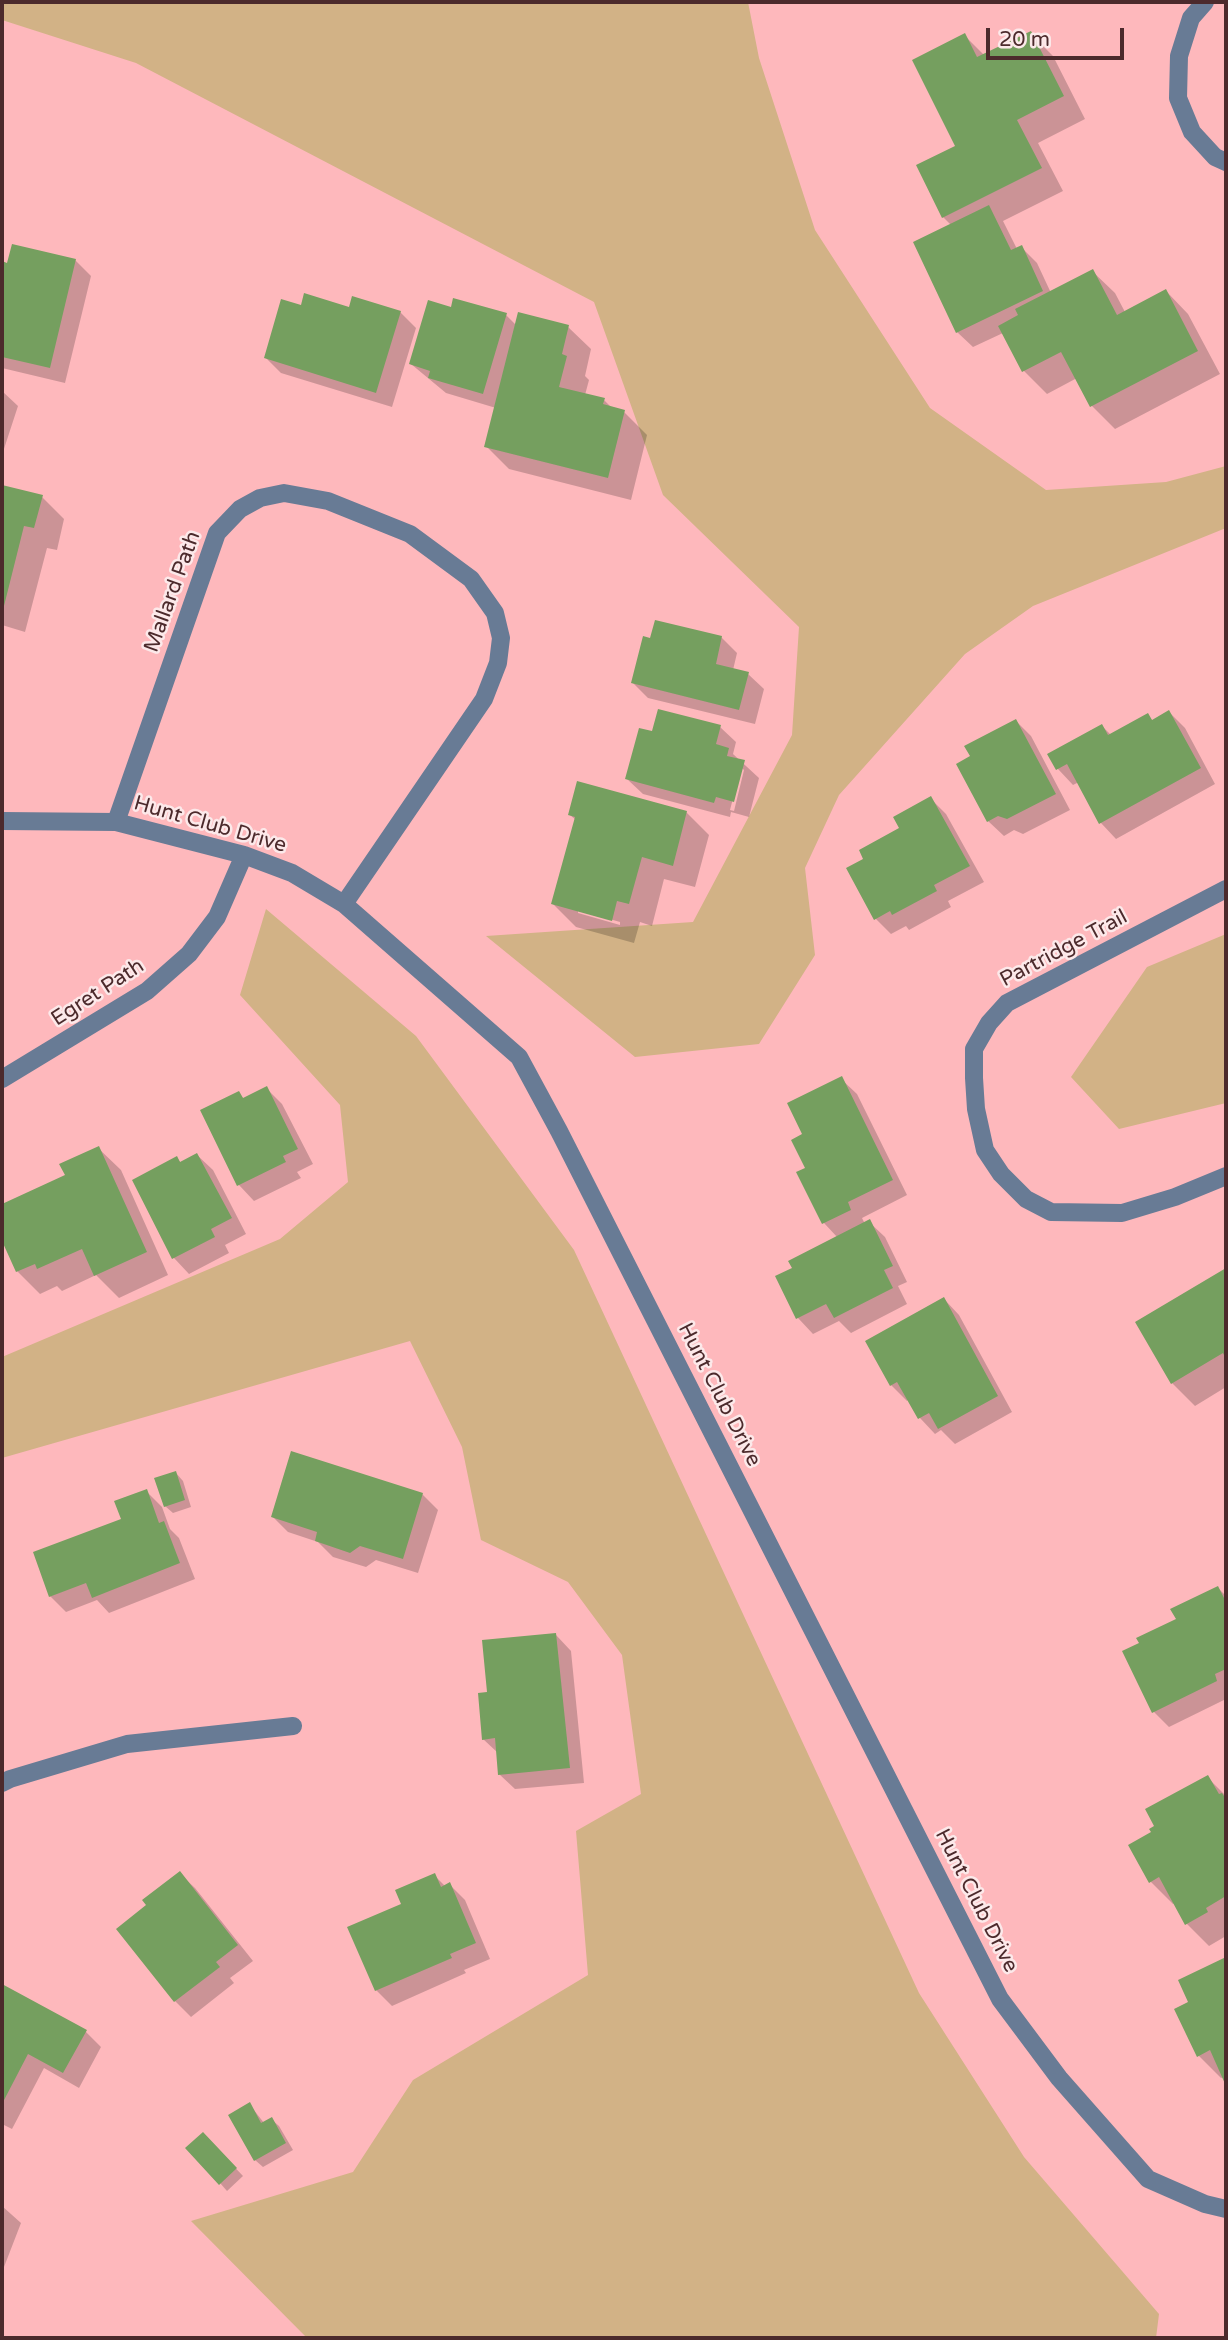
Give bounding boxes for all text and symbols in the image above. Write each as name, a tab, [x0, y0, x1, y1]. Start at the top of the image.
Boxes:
scale bar	[990, 14, 1128, 58]
text: 20 m	[999, 27, 1050, 52]
street label: Mallard Path	[139, 528, 207, 656]
street label: Hunt Club Drive	[131, 791, 289, 859]
street label: Partridge Trail	[996, 905, 1132, 993]
street label: Egret Path	[47, 954, 149, 1032]
street label: Hunt Club Drive	[672, 1319, 766, 1471]
street label: Hunt Club Drive	[929, 1825, 1023, 1977]

